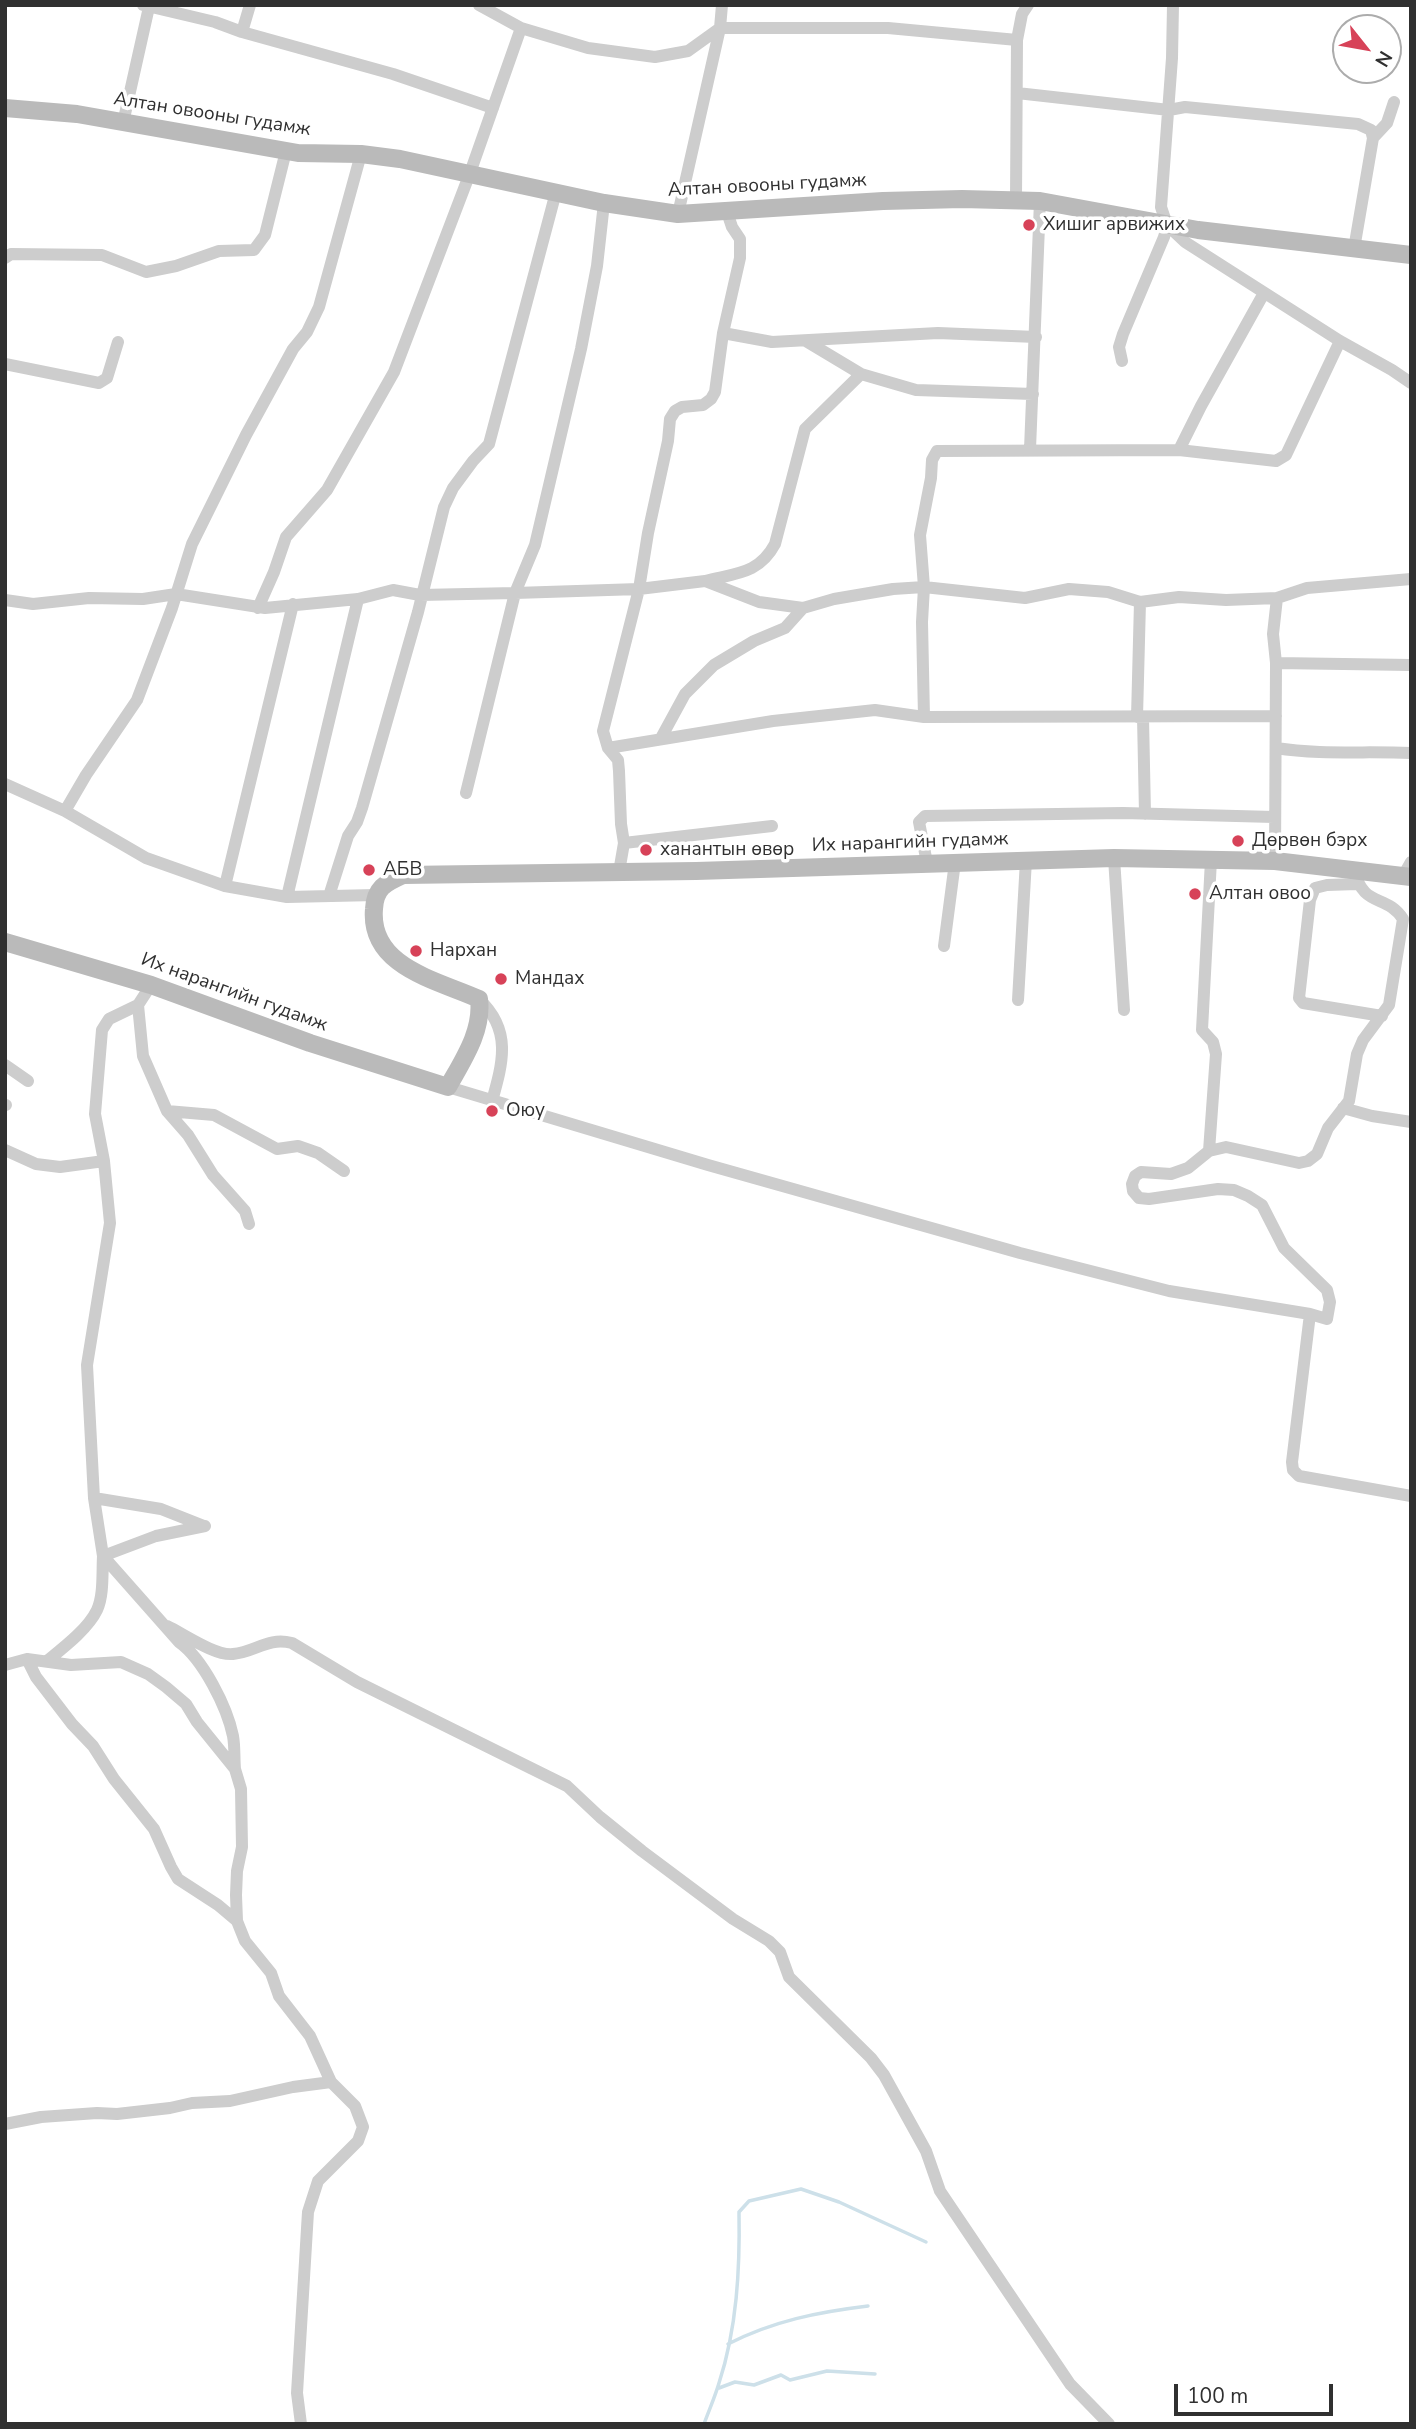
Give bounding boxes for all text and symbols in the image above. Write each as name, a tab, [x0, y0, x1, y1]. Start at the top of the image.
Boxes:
north arrow	[1332, 14, 1402, 84]
text: N	[1368, 46, 1398, 72]
street label: Алтан овооны гудамж	[112, 88, 312, 142]
street label: Алтан овооны гудамж	[667, 169, 867, 203]
place label: Хишиг арвижих	[1043, 214, 1185, 236]
marker: Хишиг арвижих	[1021, 217, 1037, 233]
street label: Их нарангийн гудамж	[811, 828, 1009, 858]
place label: Дөрвөн бэрх	[1252, 830, 1367, 852]
marker: Дөрвөн бэрх	[1230, 833, 1246, 849]
place label: ханантын өвөр	[660, 839, 794, 861]
marker: ханантын өвөр	[638, 842, 654, 858]
place label: АБВ	[383, 859, 422, 881]
marker: АБВ	[361, 862, 377, 878]
place label: Алтан овоо	[1209, 883, 1311, 905]
marker: Алтан овоо	[1187, 886, 1203, 902]
place label: Нархан	[430, 940, 497, 962]
marker: Нархан	[408, 943, 424, 959]
street label: Их нарангийн гудамж	[138, 949, 330, 1037]
place label: Мандах	[515, 968, 584, 990]
marker: Мандах	[493, 971, 509, 987]
place label: Оюу	[506, 1100, 545, 1122]
marker: Оюу	[484, 1103, 500, 1119]
scale bar	[1178, 2370, 1337, 2414]
text: 100 m	[1187, 2382, 1248, 2410]

